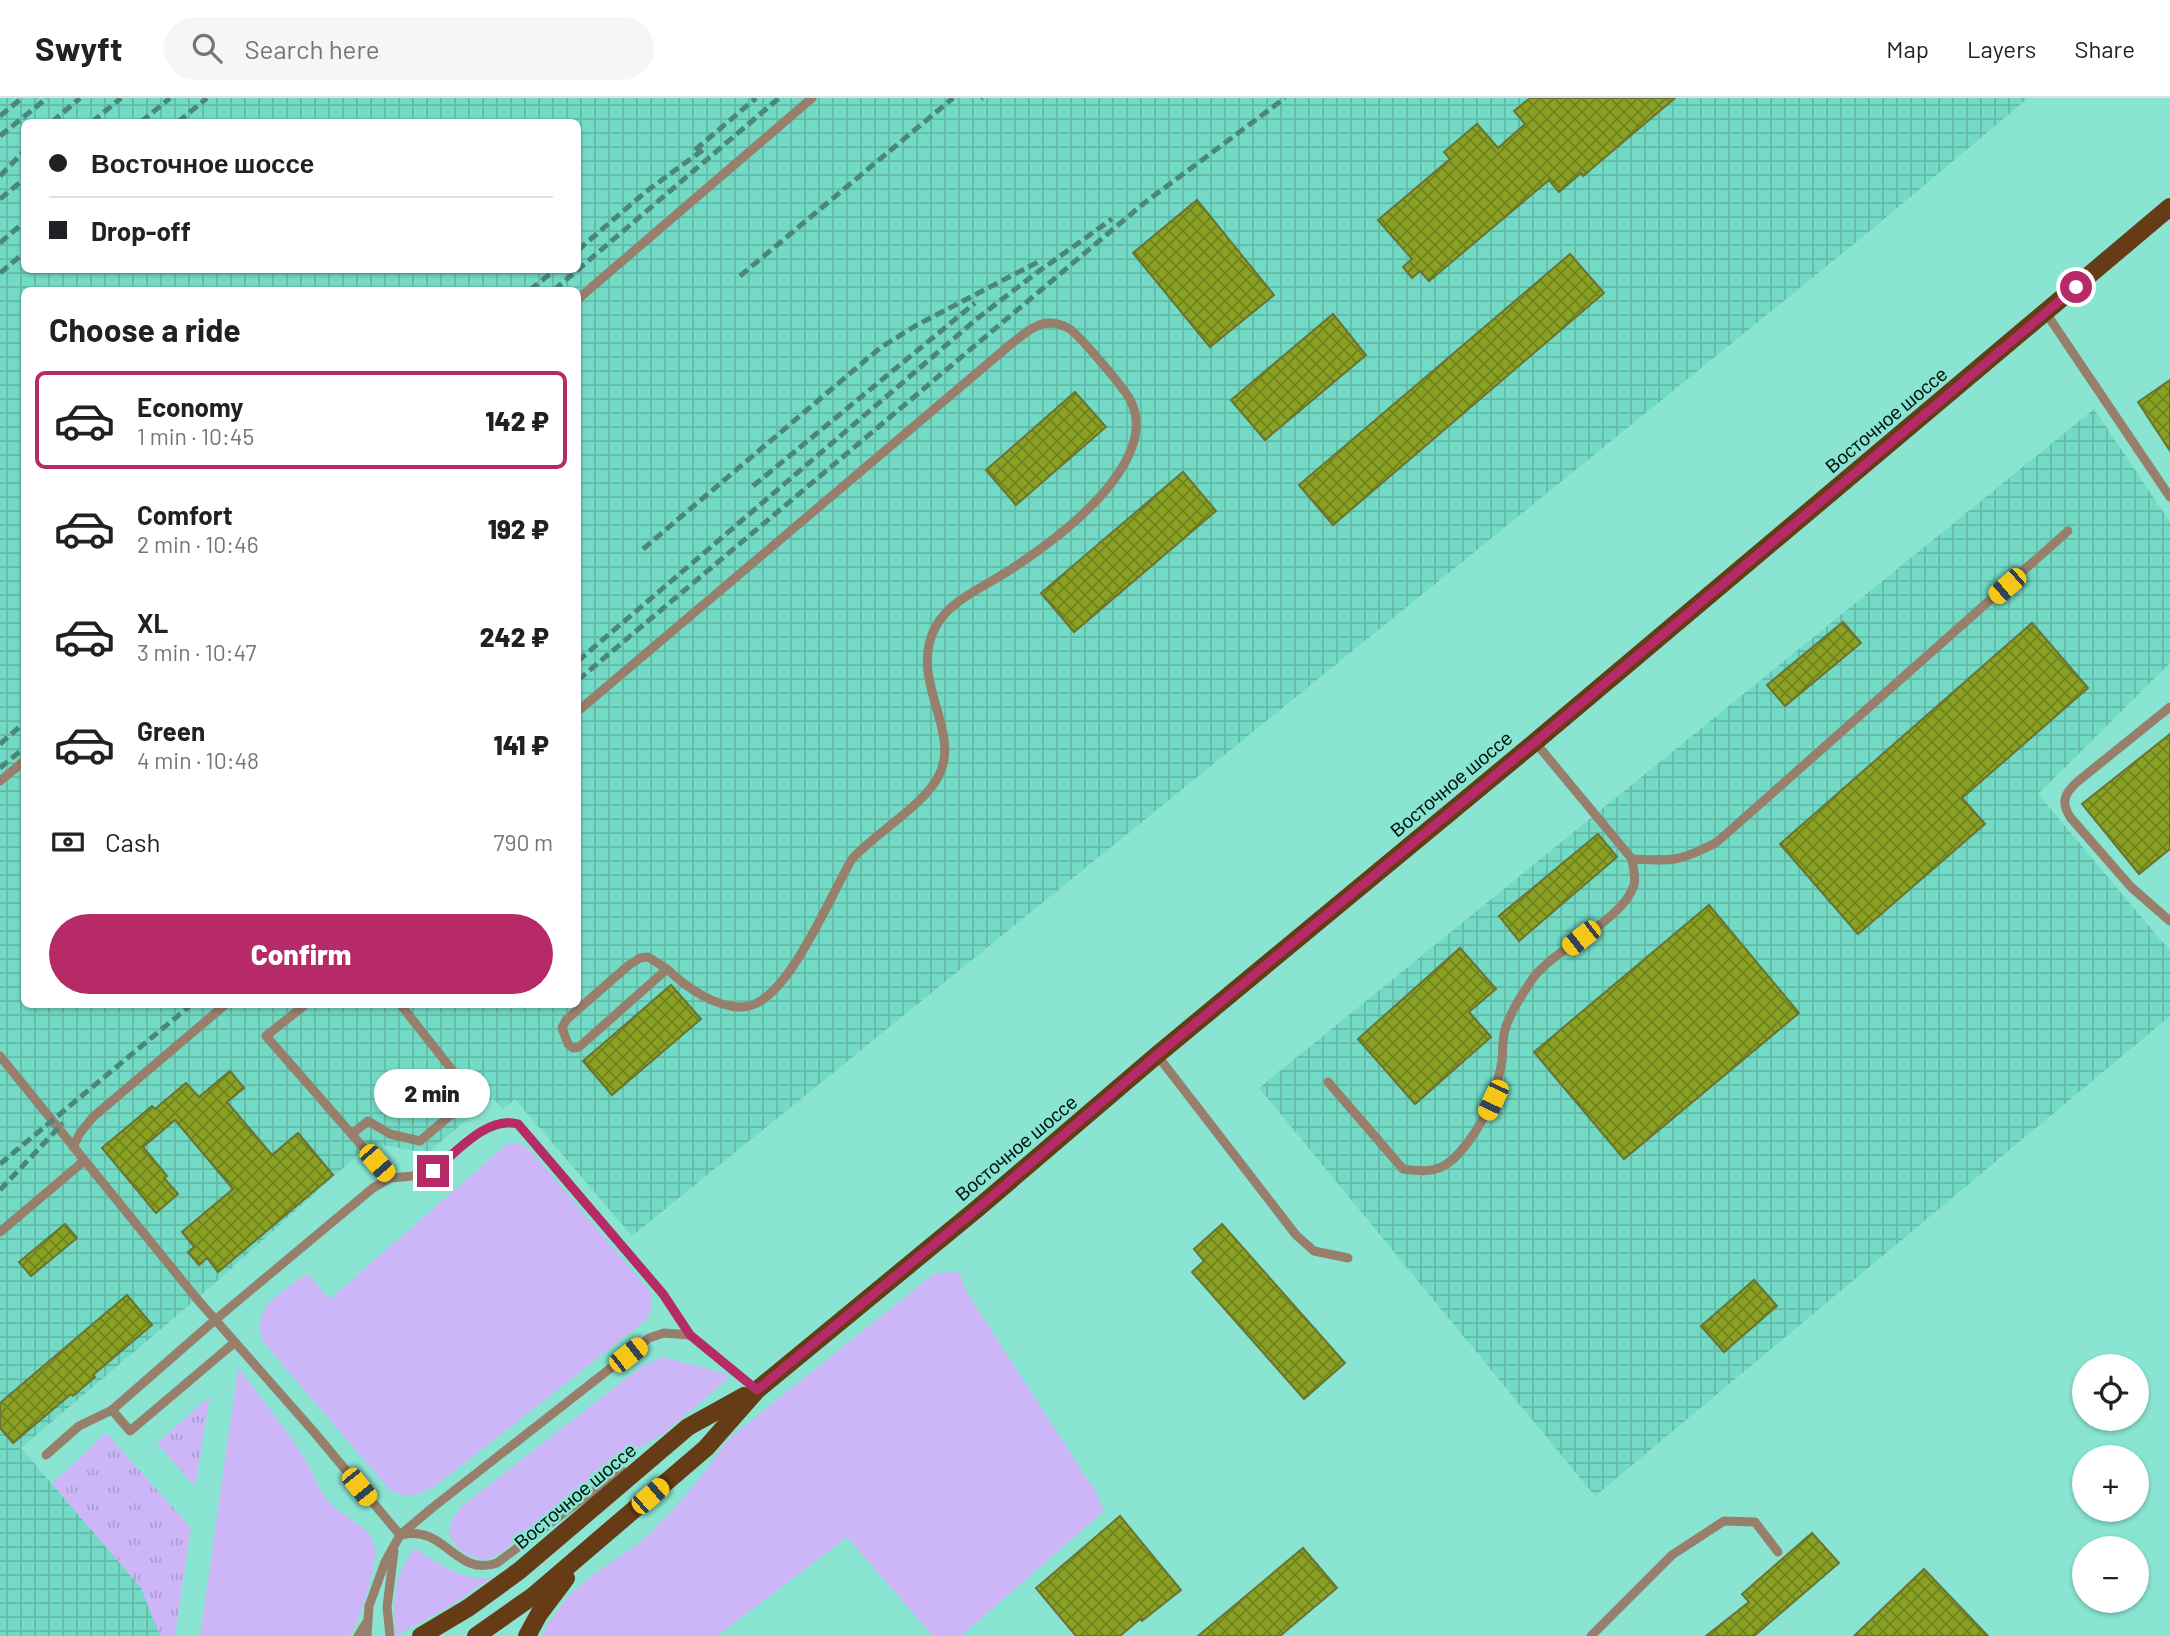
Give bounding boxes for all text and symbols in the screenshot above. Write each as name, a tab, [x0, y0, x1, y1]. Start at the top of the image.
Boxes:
search box	[164, 17, 654, 80]
text: Swyft	[35, 28, 122, 68]
icon: search	[188, 29, 226, 67]
text: Search here	[244, 33, 380, 64]
text: Map	[1886, 34, 1929, 63]
text: Layers	[1967, 34, 2036, 63]
text: Share	[2074, 34, 2135, 63]
text: Восточное шоссе	[91, 147, 314, 178]
text: Drop-off	[91, 215, 191, 246]
route start	[2060, 271, 2092, 303]
text: Choose a ride	[49, 310, 241, 348]
street label: Восточное шоссе	[1820, 362, 1951, 477]
icon: car	[53, 389, 116, 452]
text: Economy	[137, 391, 243, 422]
text: 142 ₽	[485, 405, 549, 436]
text: 1 min · 10:45	[137, 422, 254, 450]
icon: car	[53, 497, 116, 560]
text: Comfort	[137, 499, 233, 530]
text: 192 ₽	[488, 513, 549, 544]
text: 2 min · 10:46	[137, 530, 259, 558]
car	[1985, 564, 2030, 608]
icon: car	[53, 605, 116, 668]
text: XL	[137, 607, 168, 638]
text: 242 ₽	[480, 621, 549, 652]
text: 3 min · 10:47	[137, 638, 256, 666]
icon: car	[53, 713, 116, 776]
text: Green	[137, 715, 205, 746]
street label: Восточное шоссе	[1385, 726, 1516, 841]
text: 141 ₽	[493, 729, 549, 760]
text: 4 min · 10:48	[137, 746, 259, 774]
icon: cash	[49, 823, 87, 861]
text: Cash	[105, 826, 160, 857]
text: 790 m	[494, 828, 553, 856]
button: Confirm	[49, 914, 553, 994]
car	[1558, 917, 1605, 959]
callout: 2 min	[375, 1070, 491, 1118]
car	[1475, 1077, 1512, 1123]
text: 2 min	[404, 1079, 460, 1107]
street label: Восточное шоссе	[950, 1090, 1081, 1205]
car	[356, 1140, 399, 1186]
route end	[417, 1155, 449, 1187]
car	[605, 1334, 652, 1376]
map controls	[2072, 1354, 2149, 1613]
button: locate	[2072, 1354, 2149, 1431]
street label: Восточное шоссе	[509, 1438, 640, 1553]
button: +	[2072, 1445, 2149, 1522]
car	[338, 1464, 381, 1510]
car	[628, 1474, 673, 1518]
button: −	[2072, 1536, 2149, 1613]

